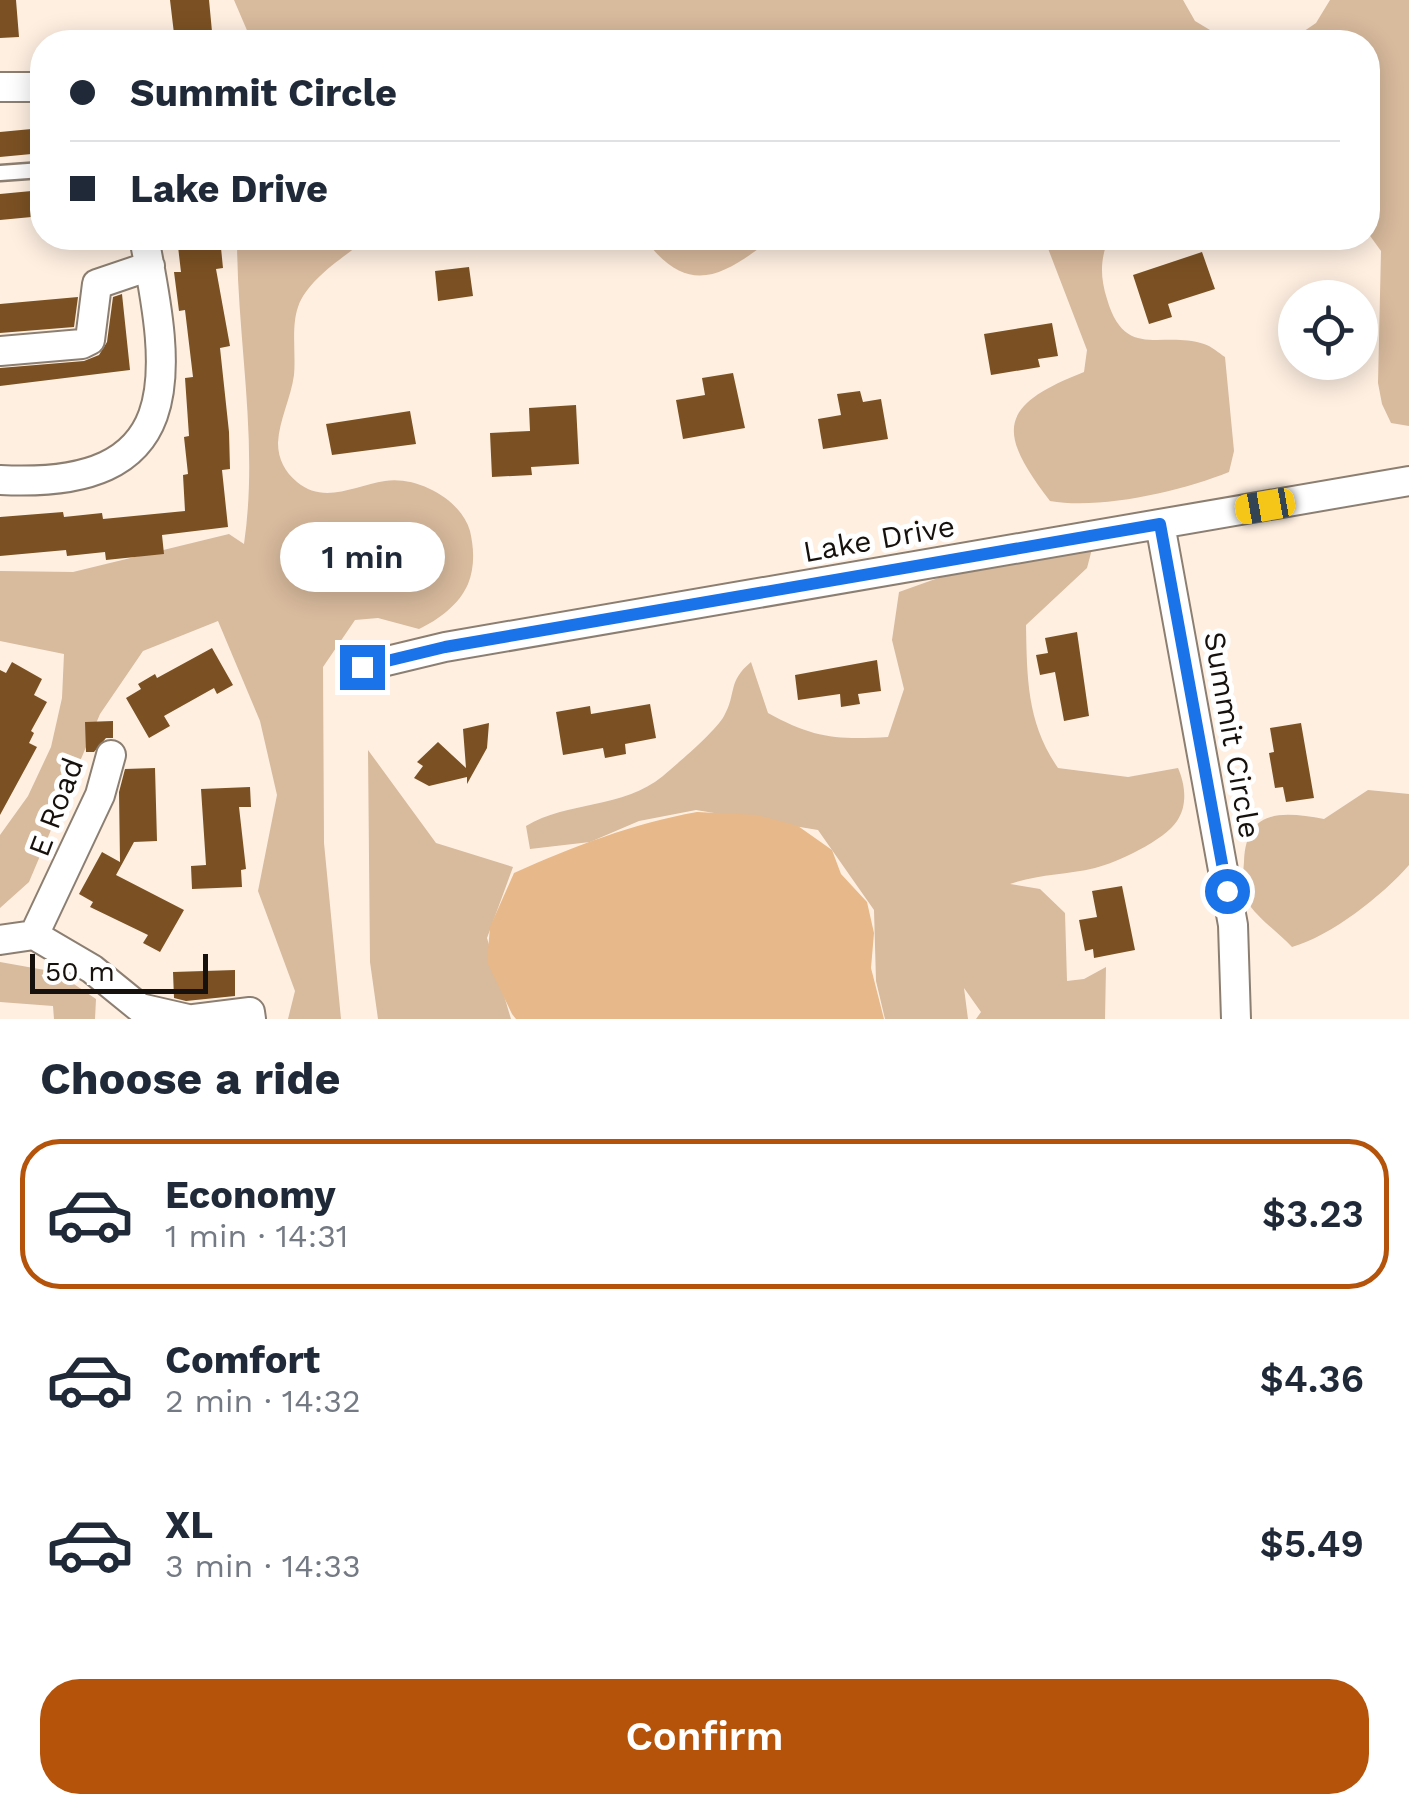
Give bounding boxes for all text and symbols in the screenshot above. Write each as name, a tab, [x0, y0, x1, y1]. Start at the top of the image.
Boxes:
text: Summit Circle	[130, 71, 397, 115]
text: Lake Drive	[130, 167, 328, 211]
map controls	[1278, 280, 1378, 380]
button: locate	[1278, 280, 1378, 380]
car	[1233, 486, 1297, 526]
street label: Lake Drive	[800, 508, 958, 569]
callout: 1 min	[280, 522, 444, 592]
text: 1 min	[321, 538, 404, 576]
street label: Summit Circle	[1197, 629, 1268, 841]
route end	[340, 645, 385, 690]
street label: E Road	[21, 753, 90, 861]
route start	[1205, 869, 1250, 914]
scale bar	[30, 949, 208, 994]
text: 50 m	[45, 955, 115, 988]
text: Choose a ride	[40, 1052, 340, 1105]
icon: car	[45, 1169, 135, 1259]
text: Economy	[165, 1173, 336, 1217]
text: $3.23	[1262, 1192, 1364, 1236]
text: 1 min · 14:31	[165, 1217, 348, 1255]
icon: car	[45, 1334, 135, 1424]
text: Comfort	[165, 1338, 320, 1382]
text: $4.36	[1260, 1357, 1364, 1401]
text: 2 min · 14:32	[165, 1382, 361, 1420]
icon: car	[45, 1499, 135, 1589]
text: XL	[165, 1503, 213, 1547]
text: $5.49	[1260, 1522, 1364, 1566]
text: 3 min · 14:33	[165, 1547, 361, 1585]
button: Confirm	[40, 1679, 1369, 1794]

